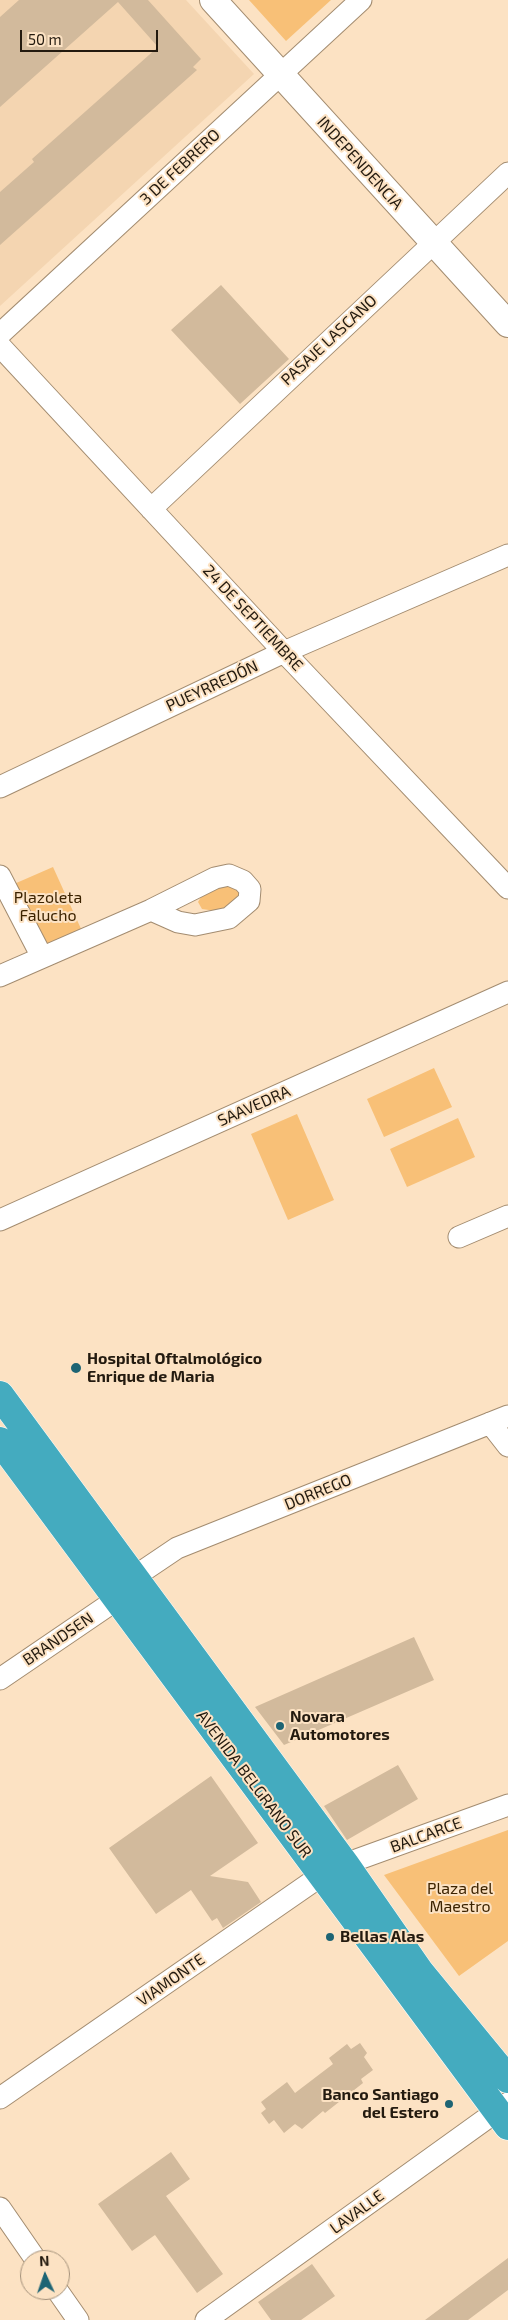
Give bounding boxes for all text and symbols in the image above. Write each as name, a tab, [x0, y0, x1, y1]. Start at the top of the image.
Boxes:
scale bar	[22, 20, 160, 52]
text: 50 m	[28, 30, 62, 48]
street label: INDEPENDENCIA	[313, 112, 407, 214]
street label: 3 DE FEBRERO	[136, 125, 224, 209]
street label: PASAJE LASCANO	[277, 291, 381, 389]
street label: 24 DE SEPTIEMBRE	[199, 561, 307, 675]
street label: PUEYRREDÓN	[163, 656, 261, 716]
park label: Plazoleta Falucho	[14, 888, 82, 926]
street label: SAAVEDRA	[215, 1081, 293, 1131]
place label: Hospital Oftalmológico Enrique de Maria	[87, 1349, 262, 1387]
marker: Hospital Oftalmológico Enrique de Maria	[69, 1361, 83, 1375]
street label: DORREGO	[282, 1470, 354, 1514]
street label: BRANDSEN	[19, 1608, 97, 1670]
street label: AVENIDA BELGRANO SUR	[192, 1707, 316, 1861]
place label: Novara Automotores	[290, 1707, 390, 1745]
marker: Novara Automotores	[274, 1720, 286, 1732]
street label: BALCARCE	[388, 1813, 464, 1857]
park label: Plaza del Maestro	[427, 1879, 493, 1917]
place label: Bellas Alas	[340, 1927, 424, 1947]
marker: Bellas Alas	[324, 1931, 336, 1943]
street label: VIAMONTE	[133, 1950, 209, 2010]
place label: Banco Santiago del Estero	[322, 2085, 439, 2123]
marker: Banco Santiago del Estero	[443, 2098, 455, 2110]
street label: LAVALLE	[326, 2186, 388, 2238]
north arrow	[20, 2250, 70, 2300]
text: N	[39, 2252, 50, 2269]

